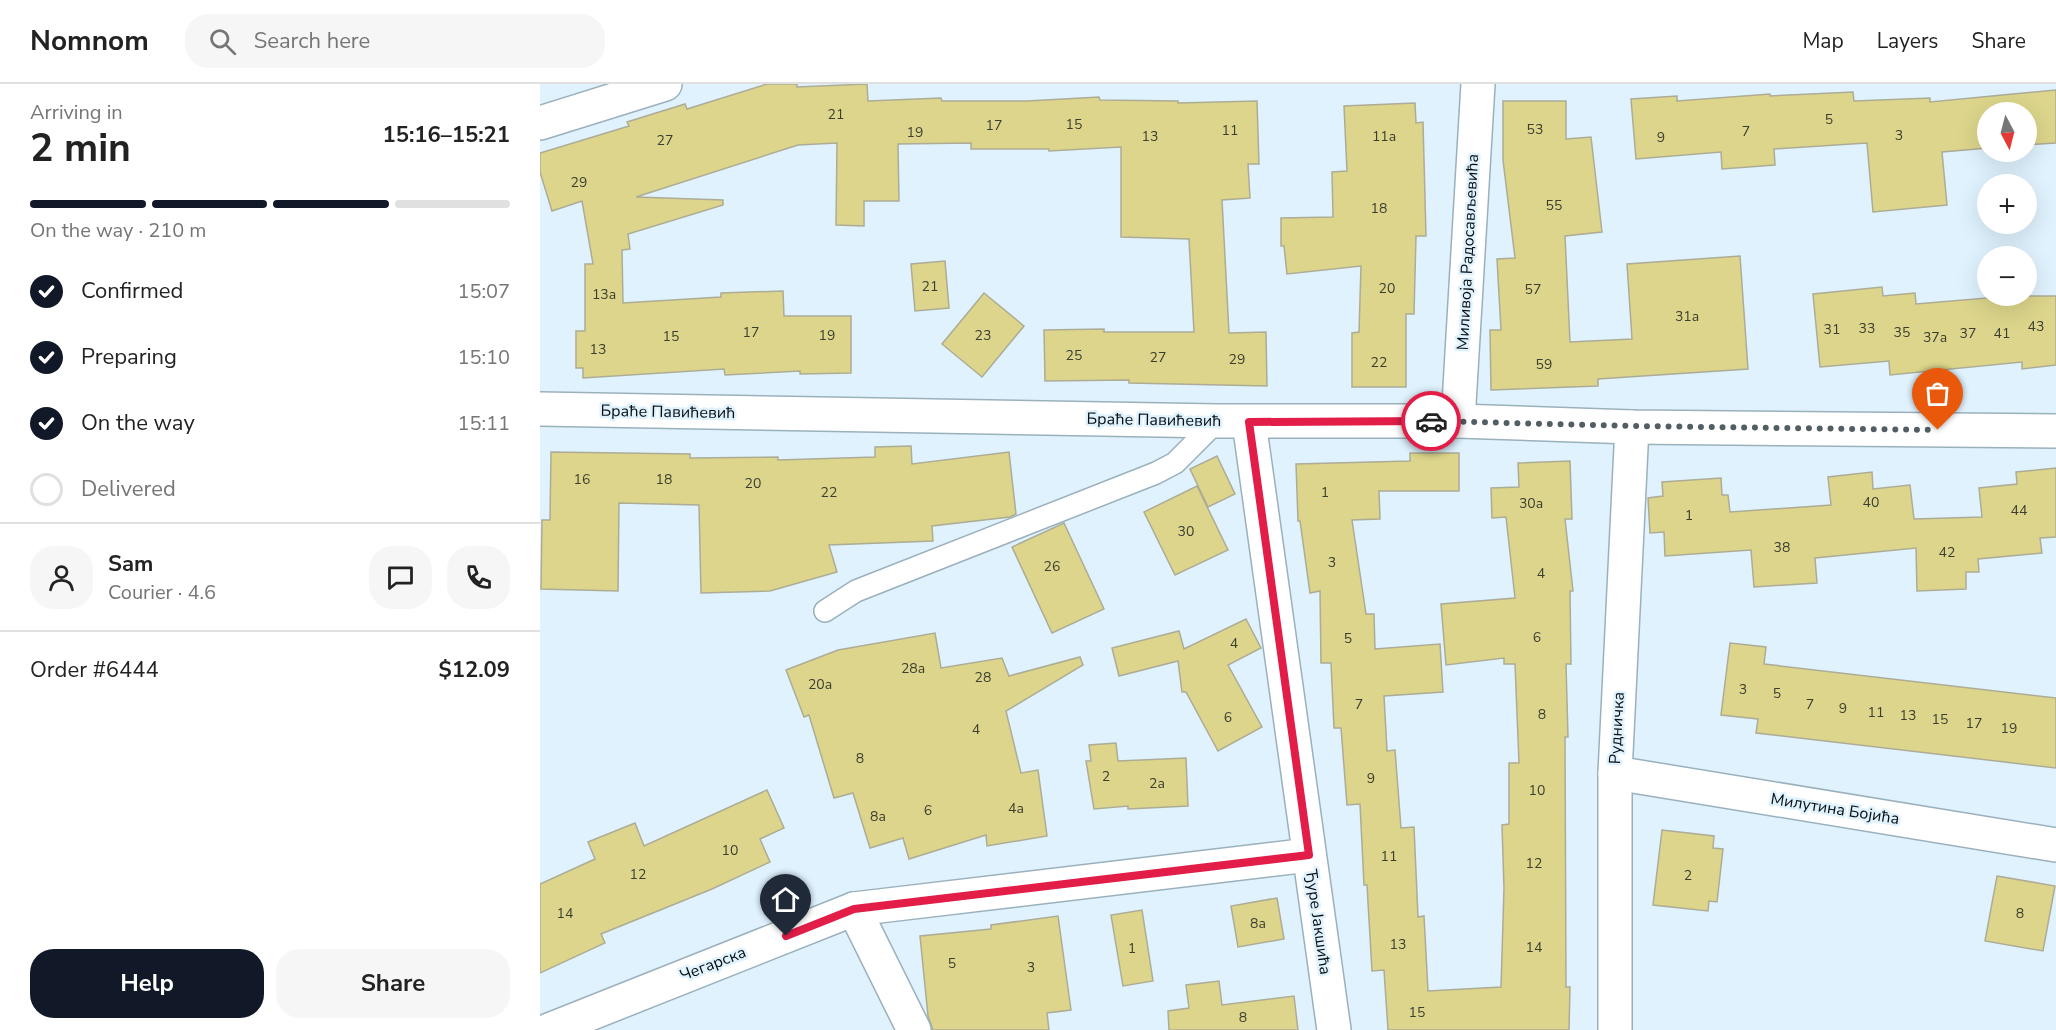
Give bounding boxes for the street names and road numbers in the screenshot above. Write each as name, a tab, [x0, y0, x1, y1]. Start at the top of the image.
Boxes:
street label: Миливоја Радосављевића	[1452, 153, 1484, 351]
street label: Браће Павићевић	[600, 400, 736, 424]
street label: Браће Павићевић	[1086, 408, 1222, 432]
street label: Рудничка	[1604, 691, 1630, 765]
street label: Милутина Бојића	[1769, 788, 1901, 830]
street label: Ђуре Јакшића	[1300, 868, 1336, 976]
street label: Чегарска	[677, 941, 749, 987]

